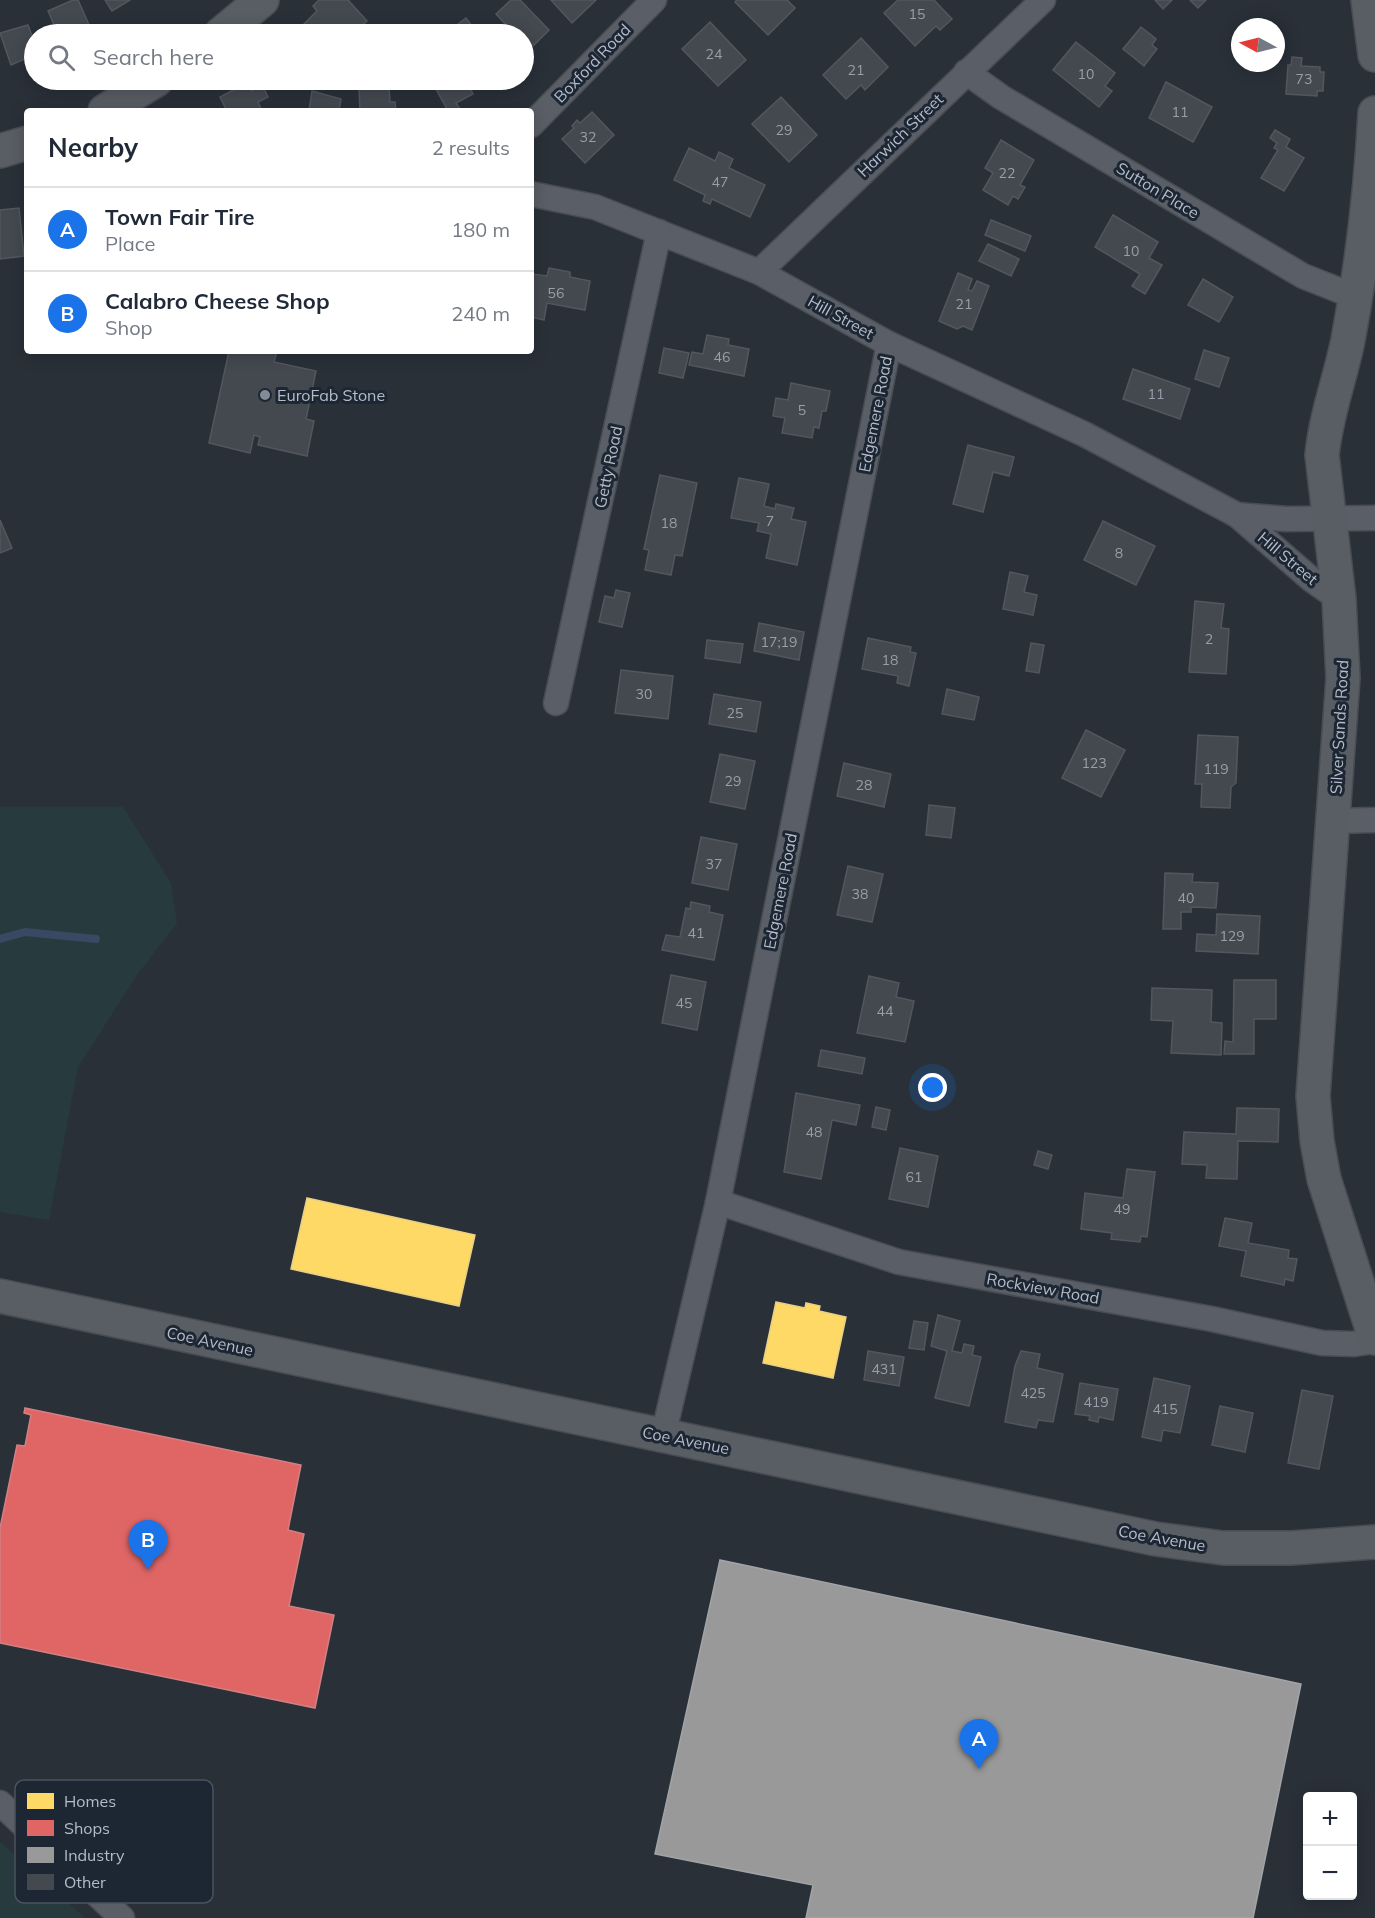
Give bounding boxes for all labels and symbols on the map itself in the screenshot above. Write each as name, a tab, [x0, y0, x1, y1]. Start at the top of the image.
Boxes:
house number: 15	[909, 5, 925, 23]
north arrow	[1231, 18, 1285, 72]
street label: Boxford Road	[550, 20, 634, 106]
house number: 24	[706, 45, 723, 63]
house number: 21	[848, 61, 864, 79]
house number: 10	[1078, 65, 1094, 83]
house number: 73	[1296, 70, 1312, 88]
street label: Harwich Street	[853, 89, 947, 181]
house number: 11	[1172, 103, 1188, 121]
house number: 29	[776, 121, 792, 139]
house number: 32	[580, 128, 596, 146]
street label: Sutton Place	[1113, 157, 1203, 223]
house number: 22	[999, 164, 1015, 182]
house number: 47	[712, 173, 728, 191]
house number: 10	[1123, 242, 1139, 260]
house number: 56	[548, 284, 564, 302]
street label: Hill Street	[805, 291, 878, 343]
house number: 21	[956, 295, 972, 313]
house number: 46	[714, 348, 730, 366]
street label: Edgemere Road	[854, 354, 896, 474]
place label: EuroFab Stone	[277, 385, 385, 405]
house number: 11	[1148, 385, 1164, 403]
marker: EuroFab Stone	[258, 388, 272, 402]
house number: 5	[798, 401, 806, 419]
street label: Getty Road	[590, 424, 626, 510]
house number: 7	[766, 512, 774, 530]
house number: 18	[661, 514, 677, 532]
street label: Hill Street	[1254, 527, 1322, 589]
house number: 8	[1115, 544, 1123, 562]
house number: 2	[1205, 630, 1213, 648]
house number: 17;19	[761, 633, 797, 651]
house number: 18	[882, 651, 898, 669]
street label: Silver Sands Road	[1325, 659, 1353, 795]
house number: 30	[636, 685, 652, 703]
house number: 25	[727, 704, 743, 722]
house number: 123	[1081, 754, 1107, 772]
house number: 119	[1203, 760, 1229, 778]
house number: 29	[725, 772, 741, 790]
house number: 28	[856, 776, 872, 794]
street label: Edgemere Road	[759, 831, 801, 951]
house number: 37	[706, 855, 722, 873]
house number: 38	[852, 885, 868, 903]
house number: 40	[1178, 889, 1194, 907]
house number: 41	[688, 924, 704, 942]
house number: 129	[1219, 927, 1245, 945]
house number: 45	[676, 994, 692, 1012]
house number: 44	[877, 1002, 894, 1020]
your location	[918, 1073, 947, 1102]
house number: 48	[806, 1123, 822, 1141]
house number: 61	[906, 1168, 922, 1186]
house number: 49	[1114, 1200, 1130, 1218]
street label: Rockview Road	[985, 1268, 1101, 1308]
street label: Coe Avenue	[165, 1322, 255, 1360]
house number: 431	[871, 1360, 897, 1378]
house number: 425	[1020, 1384, 1046, 1402]
house number: 419	[1083, 1393, 1109, 1411]
house number: 415	[1152, 1400, 1178, 1418]
street label: Coe Avenue	[641, 1422, 731, 1458]
pin: B	[128, 1520, 168, 1570]
street label: Coe Avenue	[1117, 1520, 1207, 1556]
pin: A	[960, 1720, 998, 1769]
legend	[15, 1780, 213, 1903]
text: Homes	[64, 1791, 116, 1811]
text: Shops	[64, 1818, 110, 1838]
text: Industry	[64, 1845, 125, 1865]
text: Other	[64, 1872, 106, 1892]

